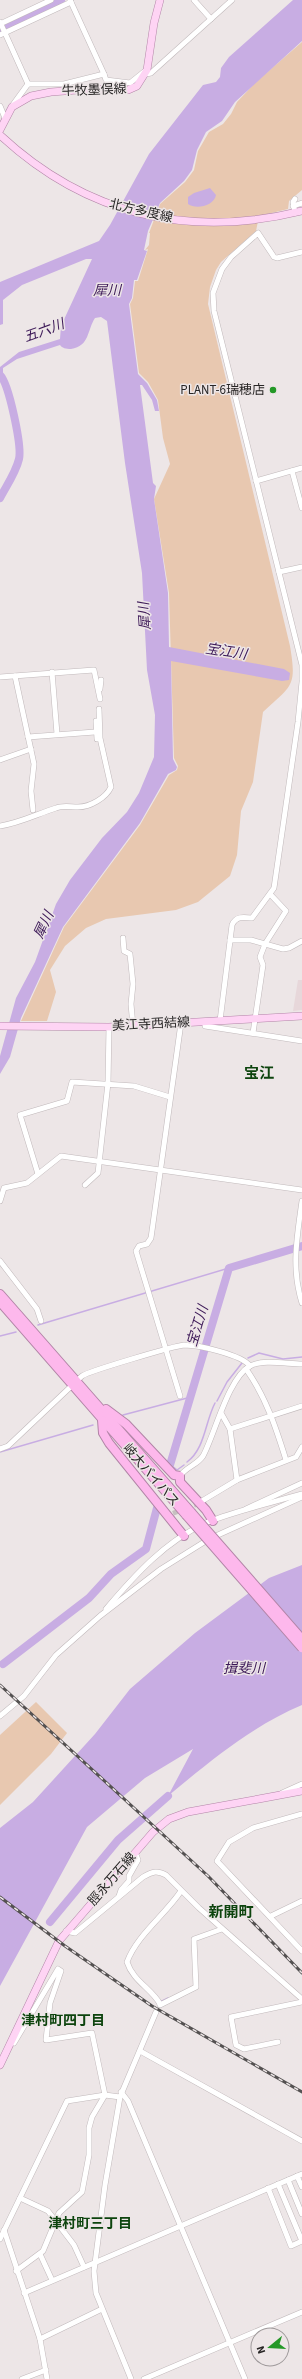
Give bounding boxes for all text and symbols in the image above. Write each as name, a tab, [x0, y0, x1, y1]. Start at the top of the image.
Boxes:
street label: 牛牧墨俣線	[61, 80, 127, 100]
street label: 北方多度線	[107, 195, 175, 227]
water label: 犀川	[93, 281, 123, 301]
water label: 五六川	[21, 314, 69, 348]
place label: PLANT-6瑞穂店	[180, 381, 265, 399]
marker: PLANT-6瑞穂店	[268, 385, 278, 395]
water label: 犀川	[134, 599, 156, 631]
water label: 宝江川	[204, 639, 250, 665]
water label: 犀川	[29, 906, 60, 942]
street label: 美江寺西結線	[112, 1013, 190, 1035]
district label: 宝江	[244, 1063, 274, 1084]
water label: 宝江川	[182, 1301, 214, 1349]
street label: 岐大バイパス	[119, 1440, 183, 1510]
water label: 揖斐川	[223, 1659, 267, 1679]
street label: 脛永万石線	[84, 1849, 140, 1909]
district label: 新開町	[208, 1902, 254, 1923]
district label: 津村町四丁目	[21, 2011, 105, 2031]
district label: 津村町三丁目	[48, 2214, 132, 2234]
north arrow	[250, 2327, 290, 2367]
text: N	[253, 2344, 269, 2356]

